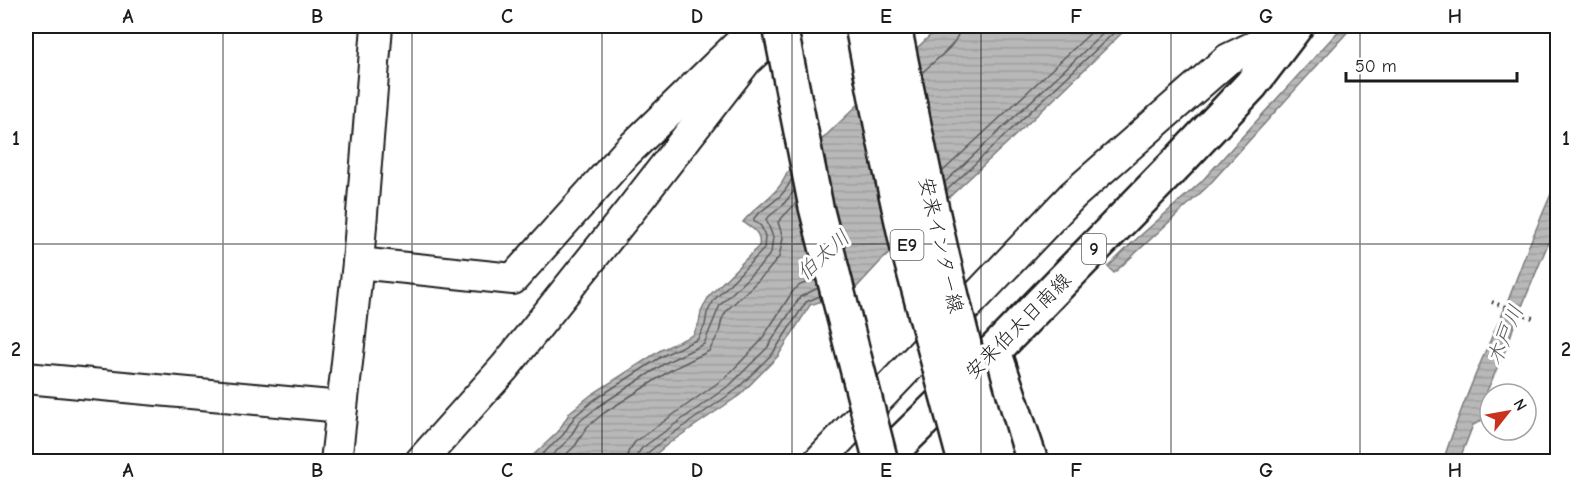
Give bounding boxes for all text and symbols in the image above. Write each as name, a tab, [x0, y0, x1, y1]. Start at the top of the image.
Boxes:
text: A	[122, 5, 134, 28]
text: B	[311, 5, 323, 28]
text: C	[501, 5, 513, 28]
text: D	[691, 5, 703, 28]
text: E	[880, 5, 892, 28]
text: F	[1070, 5, 1082, 28]
text: G	[1259, 5, 1273, 28]
text: H	[1448, 5, 1462, 28]
scale bar	[1346, 45, 1517, 83]
text: 50 m	[1355, 56, 1397, 77]
text: 1	[12, 127, 20, 150]
text: 1	[1562, 127, 1570, 150]
street label: 安来インター線	[914, 175, 968, 315]
water label: 伯太川	[792, 225, 854, 285]
road number: E9	[890, 230, 924, 260]
road number: 9	[1082, 234, 1106, 264]
street label: 安来伯太日南線	[960, 268, 1076, 384]
water label: 木戸川	[1482, 301, 1528, 369]
text: 2	[11, 338, 21, 361]
text: 2	[1561, 338, 1571, 361]
north arrow	[1478, 382, 1538, 442]
text: N	[1510, 396, 1530, 414]
text: A	[122, 459, 134, 482]
text: B	[311, 459, 323, 482]
text: C	[501, 459, 513, 482]
text: D	[691, 459, 703, 482]
text: E	[880, 459, 892, 482]
text: F	[1070, 459, 1082, 482]
text: G	[1259, 459, 1273, 482]
text: H	[1448, 459, 1462, 482]

